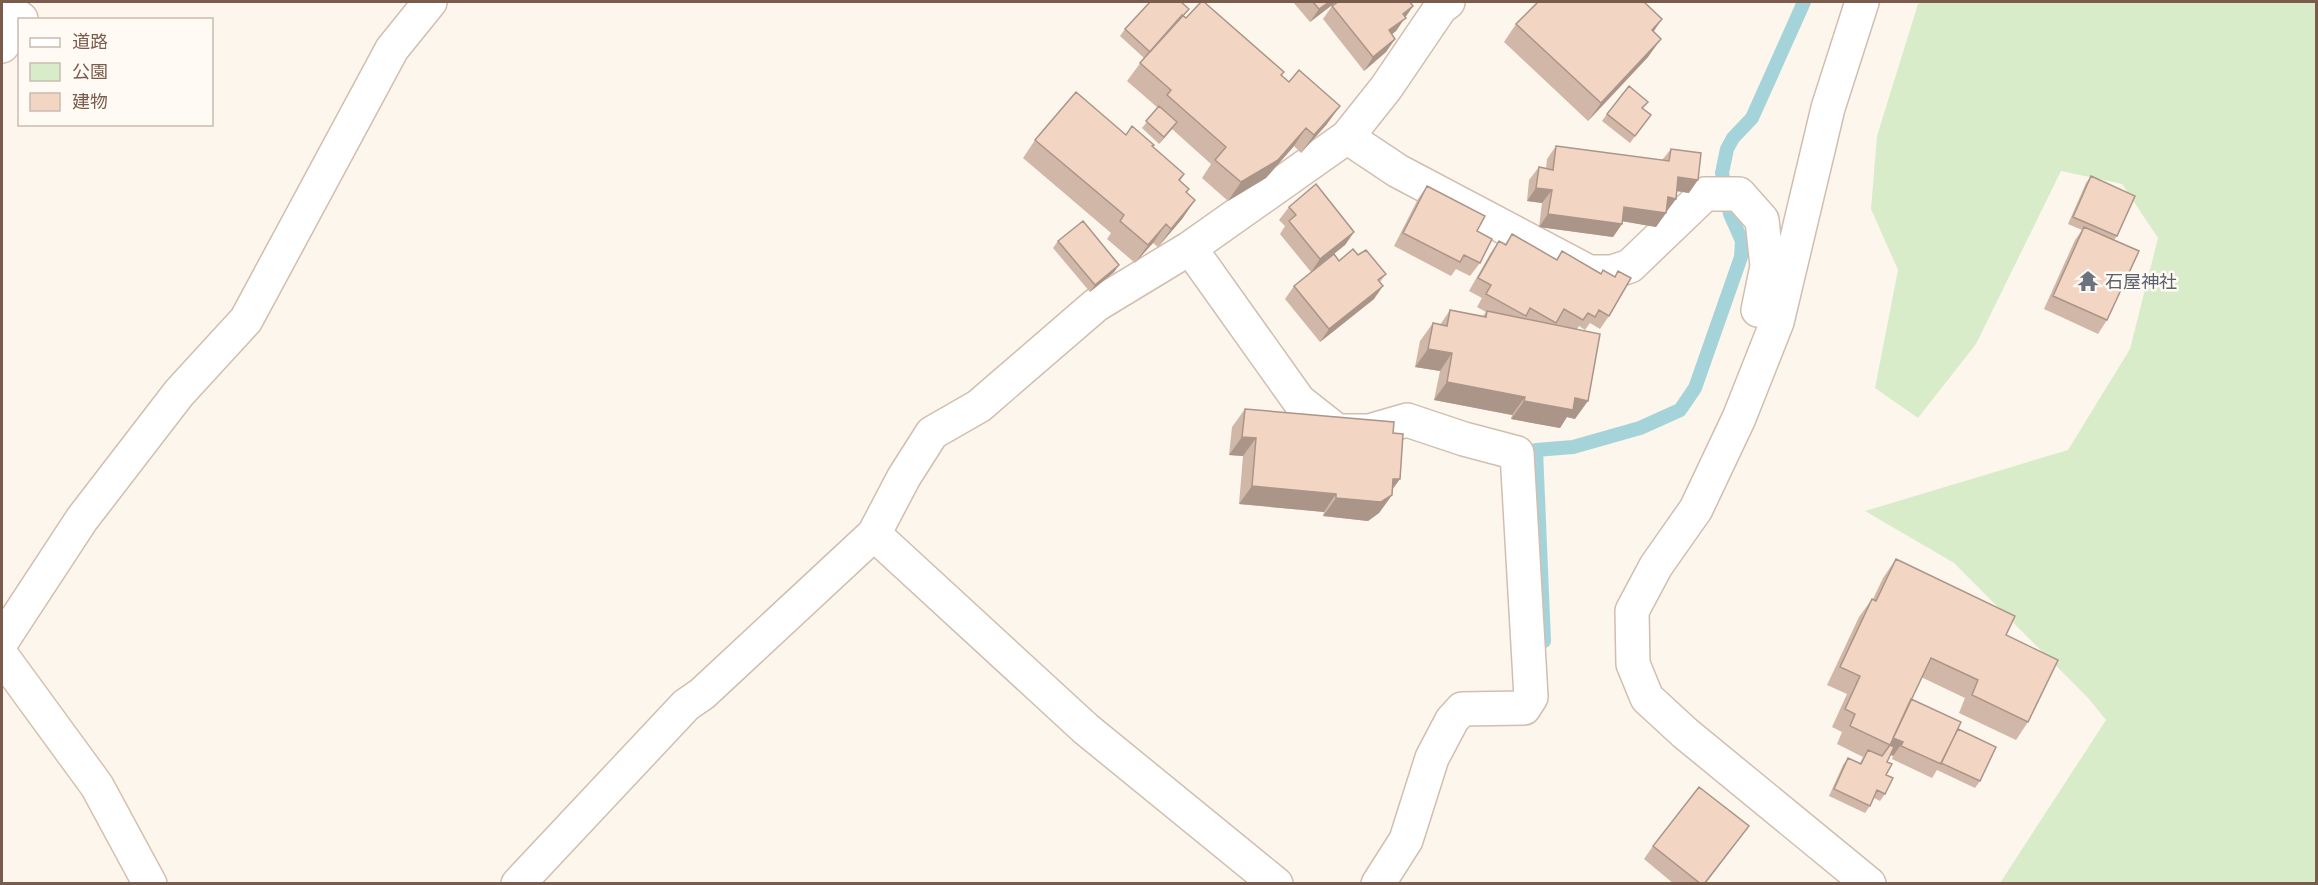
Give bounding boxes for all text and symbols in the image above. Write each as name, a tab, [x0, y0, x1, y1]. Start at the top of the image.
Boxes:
legend	[18, 18, 213, 126]
text: 道路	[72, 30, 108, 53]
text: 公園	[72, 60, 108, 83]
text: 建物	[72, 90, 108, 113]
temple icon: 石屋神社	[2076, 269, 2100, 293]
place label: 石屋神社	[2105, 270, 2177, 293]

